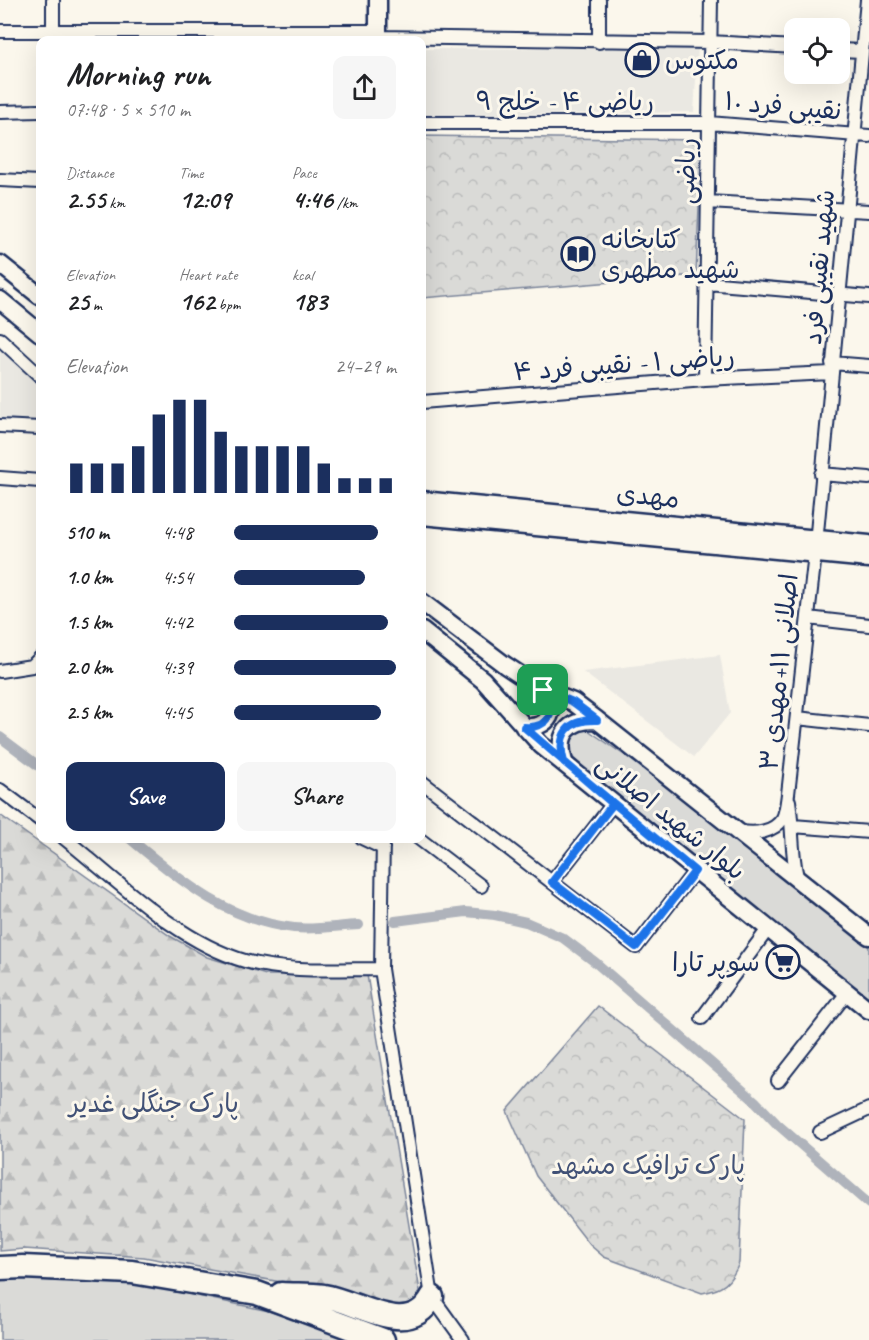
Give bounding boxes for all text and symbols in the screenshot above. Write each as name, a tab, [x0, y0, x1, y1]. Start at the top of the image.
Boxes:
map controls	[784, 18, 850, 84]
button: locate	[784, 18, 850, 84]
shop icon: مکتوس	[624, 42, 660, 78]
place label: مکتوس	[665, 44, 739, 77]
text: Morning run	[66, 53, 210, 95]
button: share	[333, 56, 396, 119]
street label: نقیبی فرد ۱۰	[723, 84, 843, 128]
street label: ریاضی ۴ - خلج ۹	[476, 85, 654, 119]
text: 07:48 · 5 × 510 m	[66, 97, 190, 122]
street label: ریاضی	[669, 137, 703, 205]
text: Distance	[66, 163, 114, 183]
text: Time	[179, 163, 203, 183]
text: Pace	[292, 163, 317, 183]
text: 2.55	[66, 183, 105, 216]
text: 12:09	[179, 183, 231, 216]
text: 4:46	[292, 183, 333, 216]
street label: شهید نقیبی فرد	[796, 188, 842, 346]
text: km	[105, 193, 125, 213]
text: /km	[333, 193, 358, 213]
place label: کتابخانه شهید مطهری	[601, 223, 740, 286]
library icon: کتابخانه شهید مطهری	[560, 236, 596, 272]
text: Elevation	[66, 265, 115, 285]
text: Heart rate	[179, 265, 237, 285]
text: kcal	[292, 265, 313, 285]
text: 25	[66, 285, 89, 318]
text: 162	[179, 285, 215, 318]
text: 183	[292, 285, 327, 318]
text: m	[89, 295, 102, 315]
text: bpm	[215, 295, 241, 315]
street label: ریاضی ۱ - نقیبی فرد ۴	[512, 340, 736, 388]
text: Elevation	[66, 354, 128, 379]
text: 24–29 m	[335, 354, 396, 379]
street label: مهدی	[615, 476, 681, 516]
text: 510 m	[66, 520, 109, 545]
text: 4:48	[162, 520, 193, 545]
text: 1.0 km	[66, 565, 113, 590]
text: 4:54	[162, 565, 193, 590]
street label: اصلانی ۱۱+مهدی ۳	[752, 572, 806, 772]
text: 1.5 km	[66, 610, 112, 635]
text: 4:42	[162, 610, 193, 635]
text: 2.0 km	[66, 655, 113, 680]
text: 4:39	[162, 655, 193, 680]
pin	[517, 664, 568, 715]
icon: arrive	[526, 673, 559, 706]
text: 2.5 km	[66, 700, 112, 725]
text: 4:45	[162, 700, 193, 725]
street label: بلوار شهید اصلانی	[590, 747, 752, 887]
button: Save	[66, 762, 225, 831]
button: Share	[237, 762, 396, 831]
supermarket icon: سوپر تارا	[765, 944, 801, 980]
place label: سوپر تارا	[672, 946, 760, 979]
park label: پارک جنگلی غدیر	[67, 1087, 239, 1120]
park label: پارک ترافیک مشهد	[551, 1149, 745, 1182]

